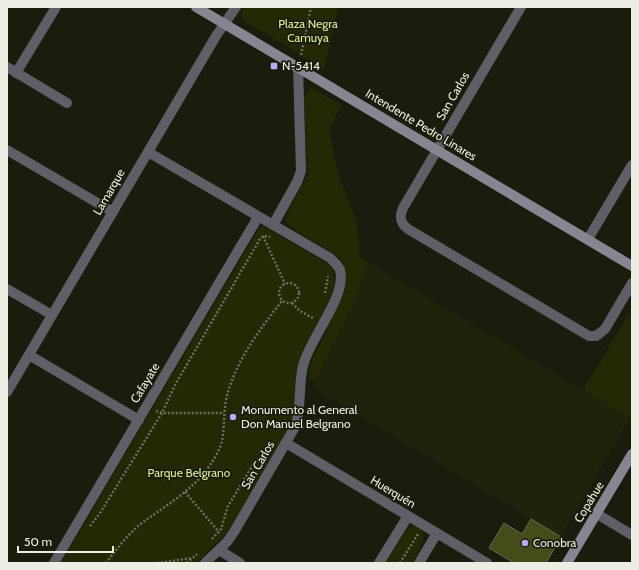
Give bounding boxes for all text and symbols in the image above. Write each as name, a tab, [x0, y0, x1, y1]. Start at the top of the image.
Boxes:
park label: Plaza Negra Camuya	[278, 16, 338, 45]
place label: N-5414	[282, 58, 320, 73]
marker: N-5414	[269, 61, 279, 71]
street label: San Carlos	[433, 69, 472, 123]
street label: Intendente Pedro Linares	[363, 85, 480, 164]
street label: Lamarque	[89, 166, 128, 218]
street label: Cafayate	[127, 360, 162, 406]
place label: Monumento al General Don Manuel Belgrano	[241, 402, 358, 431]
marker: Monumento al General Don Manuel Belgrano	[228, 412, 238, 422]
street label: San Carlos	[238, 438, 277, 492]
park label: Parque Belgrano	[148, 465, 231, 480]
street label: Huerquén	[368, 472, 419, 511]
street label: Copahue	[570, 478, 607, 525]
scale bar	[18, 528, 113, 554]
text: 50 m	[24, 534, 52, 549]
place label: Conobra	[533, 535, 577, 550]
marker: Conobra	[520, 538, 530, 548]

